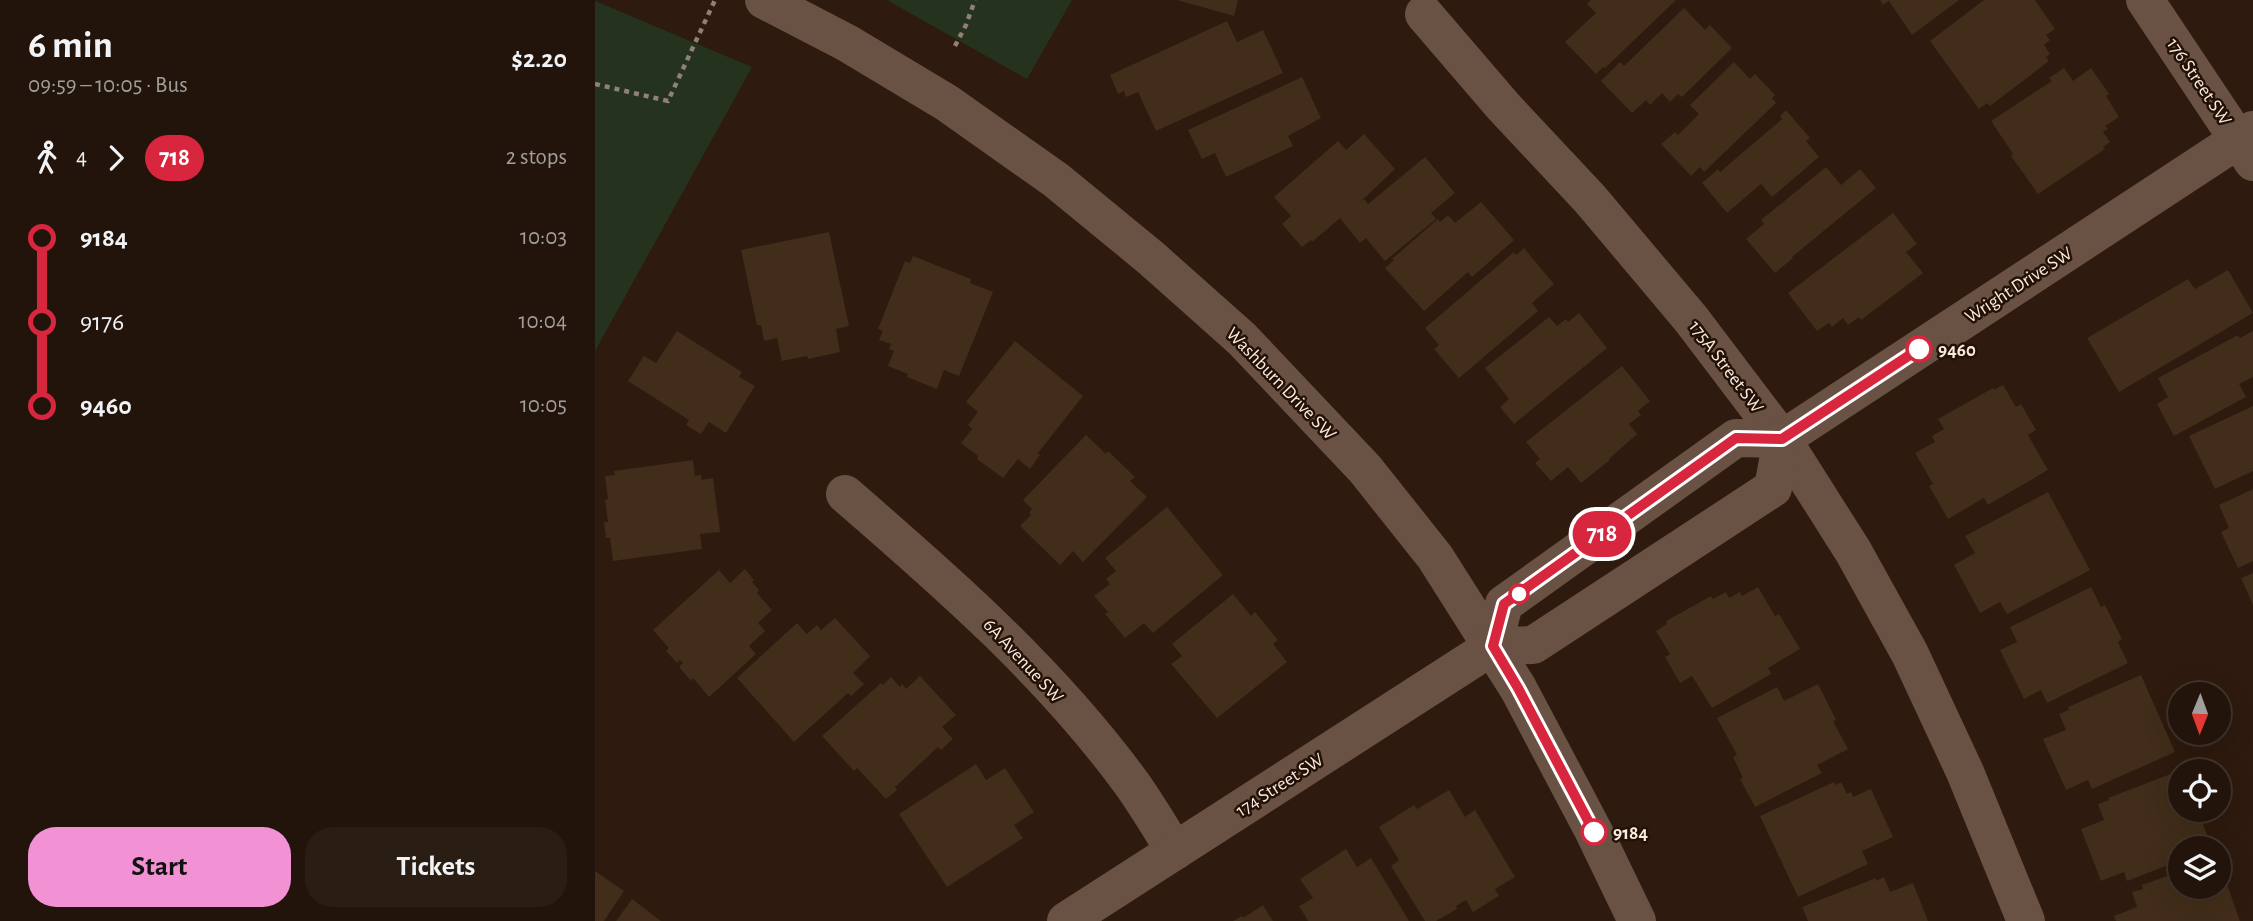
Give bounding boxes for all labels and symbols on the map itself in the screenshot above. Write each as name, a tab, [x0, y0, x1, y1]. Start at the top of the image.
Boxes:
street label: 176 Street SW	[2163, 35, 2235, 129]
street label: Wright Drive SW	[1962, 244, 2076, 327]
street label: 175A Street SW	[1685, 317, 1767, 417]
street label: Washburn Drive SW	[1222, 324, 1339, 444]
marker: 9460	[1906, 336, 1932, 362]
place label: 9460	[1938, 341, 1976, 360]
line badge: 718	[1562, 511, 1642, 557]
unlabelled marker	[1509, 584, 1529, 604]
street label: 6A Avenue SW	[979, 615, 1067, 707]
north arrow	[2168, 682, 2231, 746]
street label: 174 Street SW	[1232, 750, 1327, 821]
marker: 9184	[1581, 819, 1607, 845]
place label: 9184	[1613, 824, 1648, 843]

